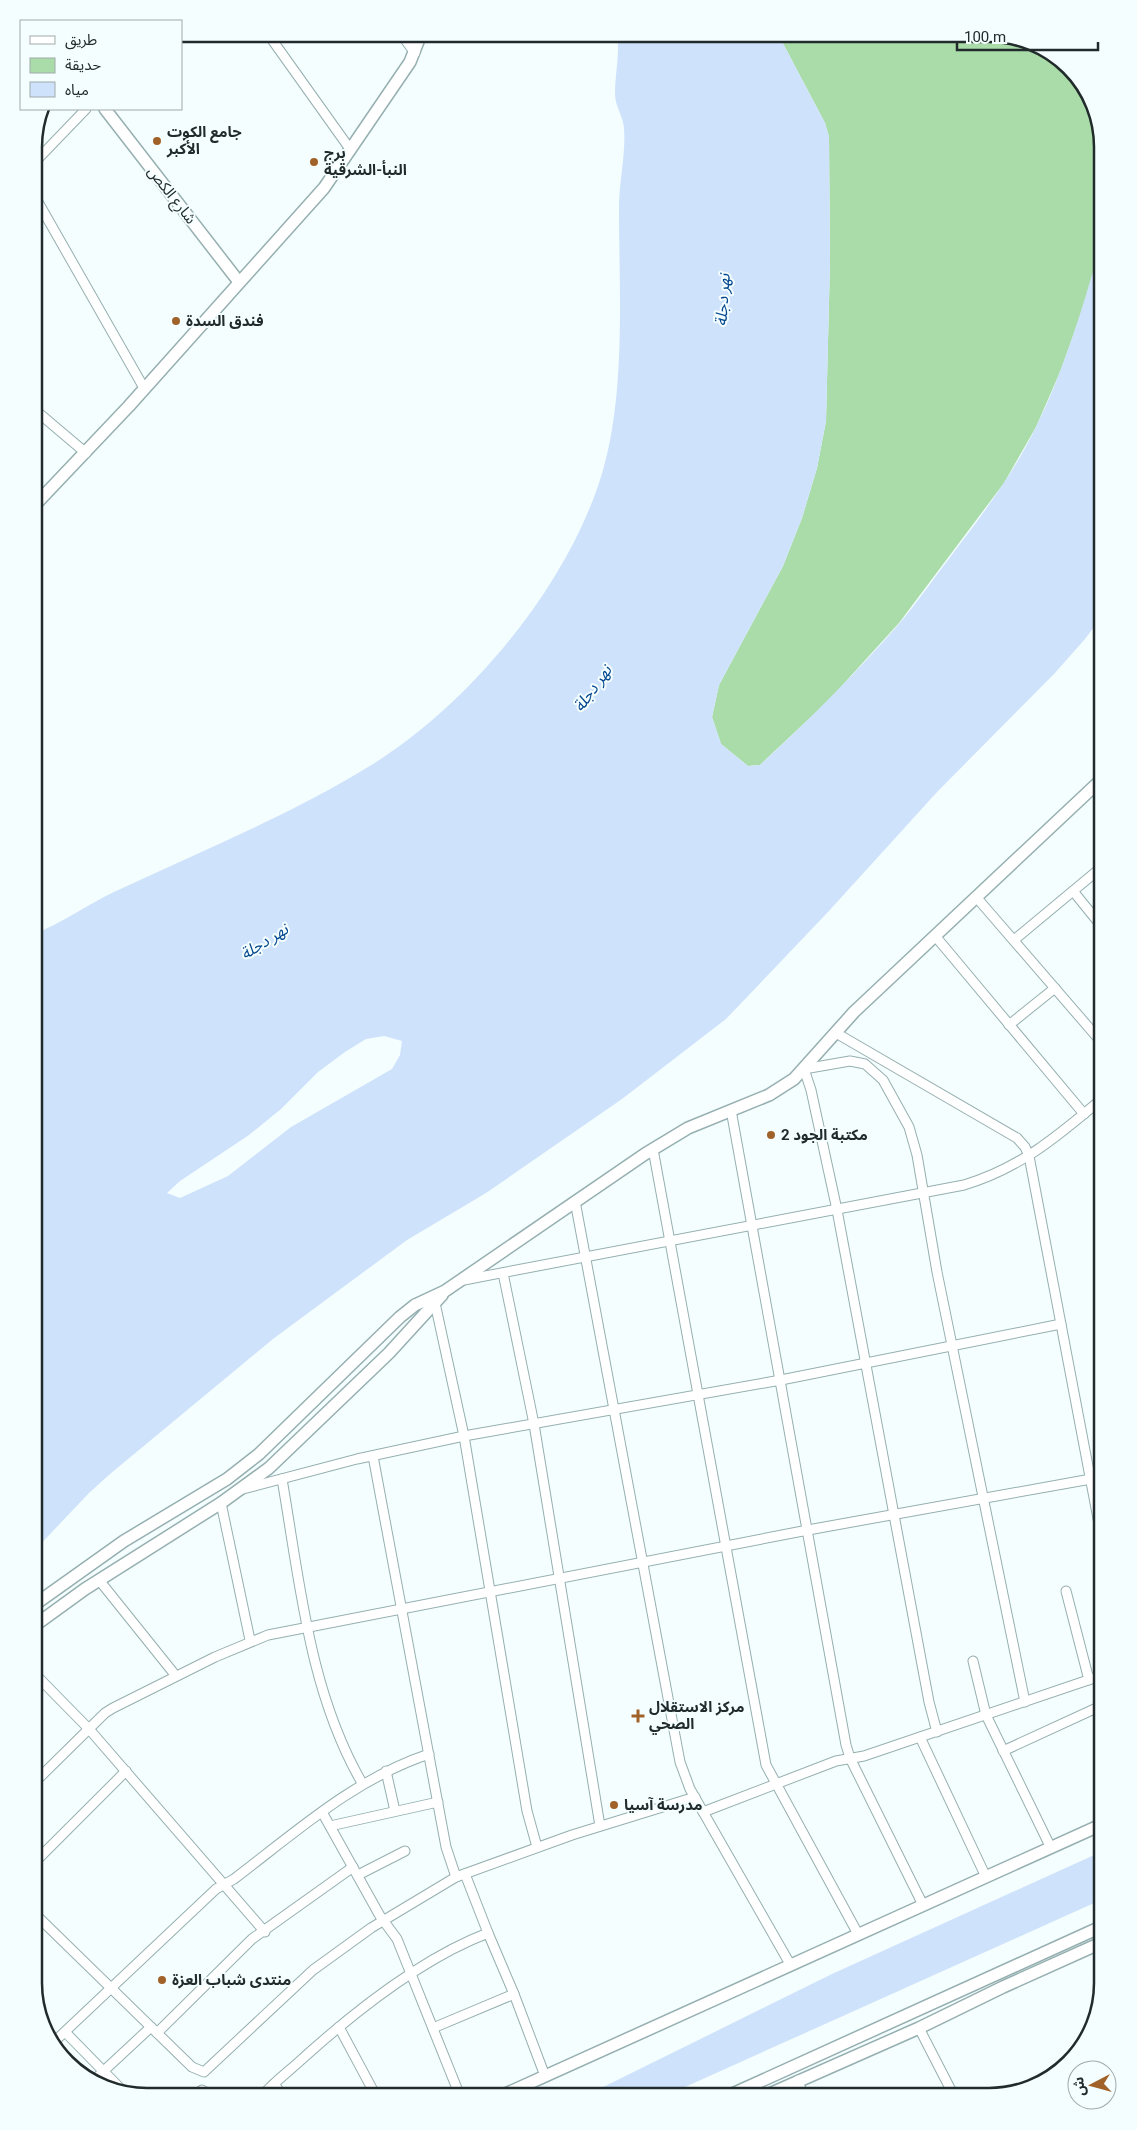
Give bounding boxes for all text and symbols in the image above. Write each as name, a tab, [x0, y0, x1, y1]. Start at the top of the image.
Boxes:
legend	[20, 20, 182, 110]
scale bar	[957, 20, 1098, 52]
text: 100 m	[964, 28, 1006, 46]
text: طريق	[65, 31, 97, 50]
text: حديقة	[65, 56, 101, 74]
text: مياه	[65, 81, 89, 99]
place label: جامع الكوت الأكبر	[166, 123, 242, 158]
marker: جامع الكوت الأكبر	[151, 135, 163, 147]
place label: برج النبأ-الشرقية	[324, 144, 407, 179]
marker: برج النبأ-الشرقية	[308, 156, 320, 168]
street label: شارع الكص	[142, 163, 200, 229]
water label: نهر دجلة	[711, 272, 734, 327]
place label: فندق السدة	[186, 312, 264, 330]
marker: فندق السدة	[170, 315, 182, 327]
water label: نهر دجلة	[569, 660, 616, 715]
water label: نهر دجلة	[237, 919, 293, 963]
place label: مكتبة الجود 2	[781, 1126, 868, 1144]
marker: مكتبة الجود 2	[765, 1129, 777, 1141]
place label: مركز الاستقلال الصحي	[649, 1698, 744, 1735]
marker: مركز الاستقلال الصحي	[631, 1709, 645, 1723]
place label: مدرسة آسيا	[624, 1796, 703, 1814]
marker: مدرسة آسيا	[608, 1799, 620, 1811]
place label: منتدى شباب العزة	[172, 1971, 291, 1989]
marker: منتدى شباب العزة	[156, 1974, 168, 1986]
north arrow	[1067, 2060, 1117, 2110]
text: ش	[1070, 2076, 1088, 2097]

